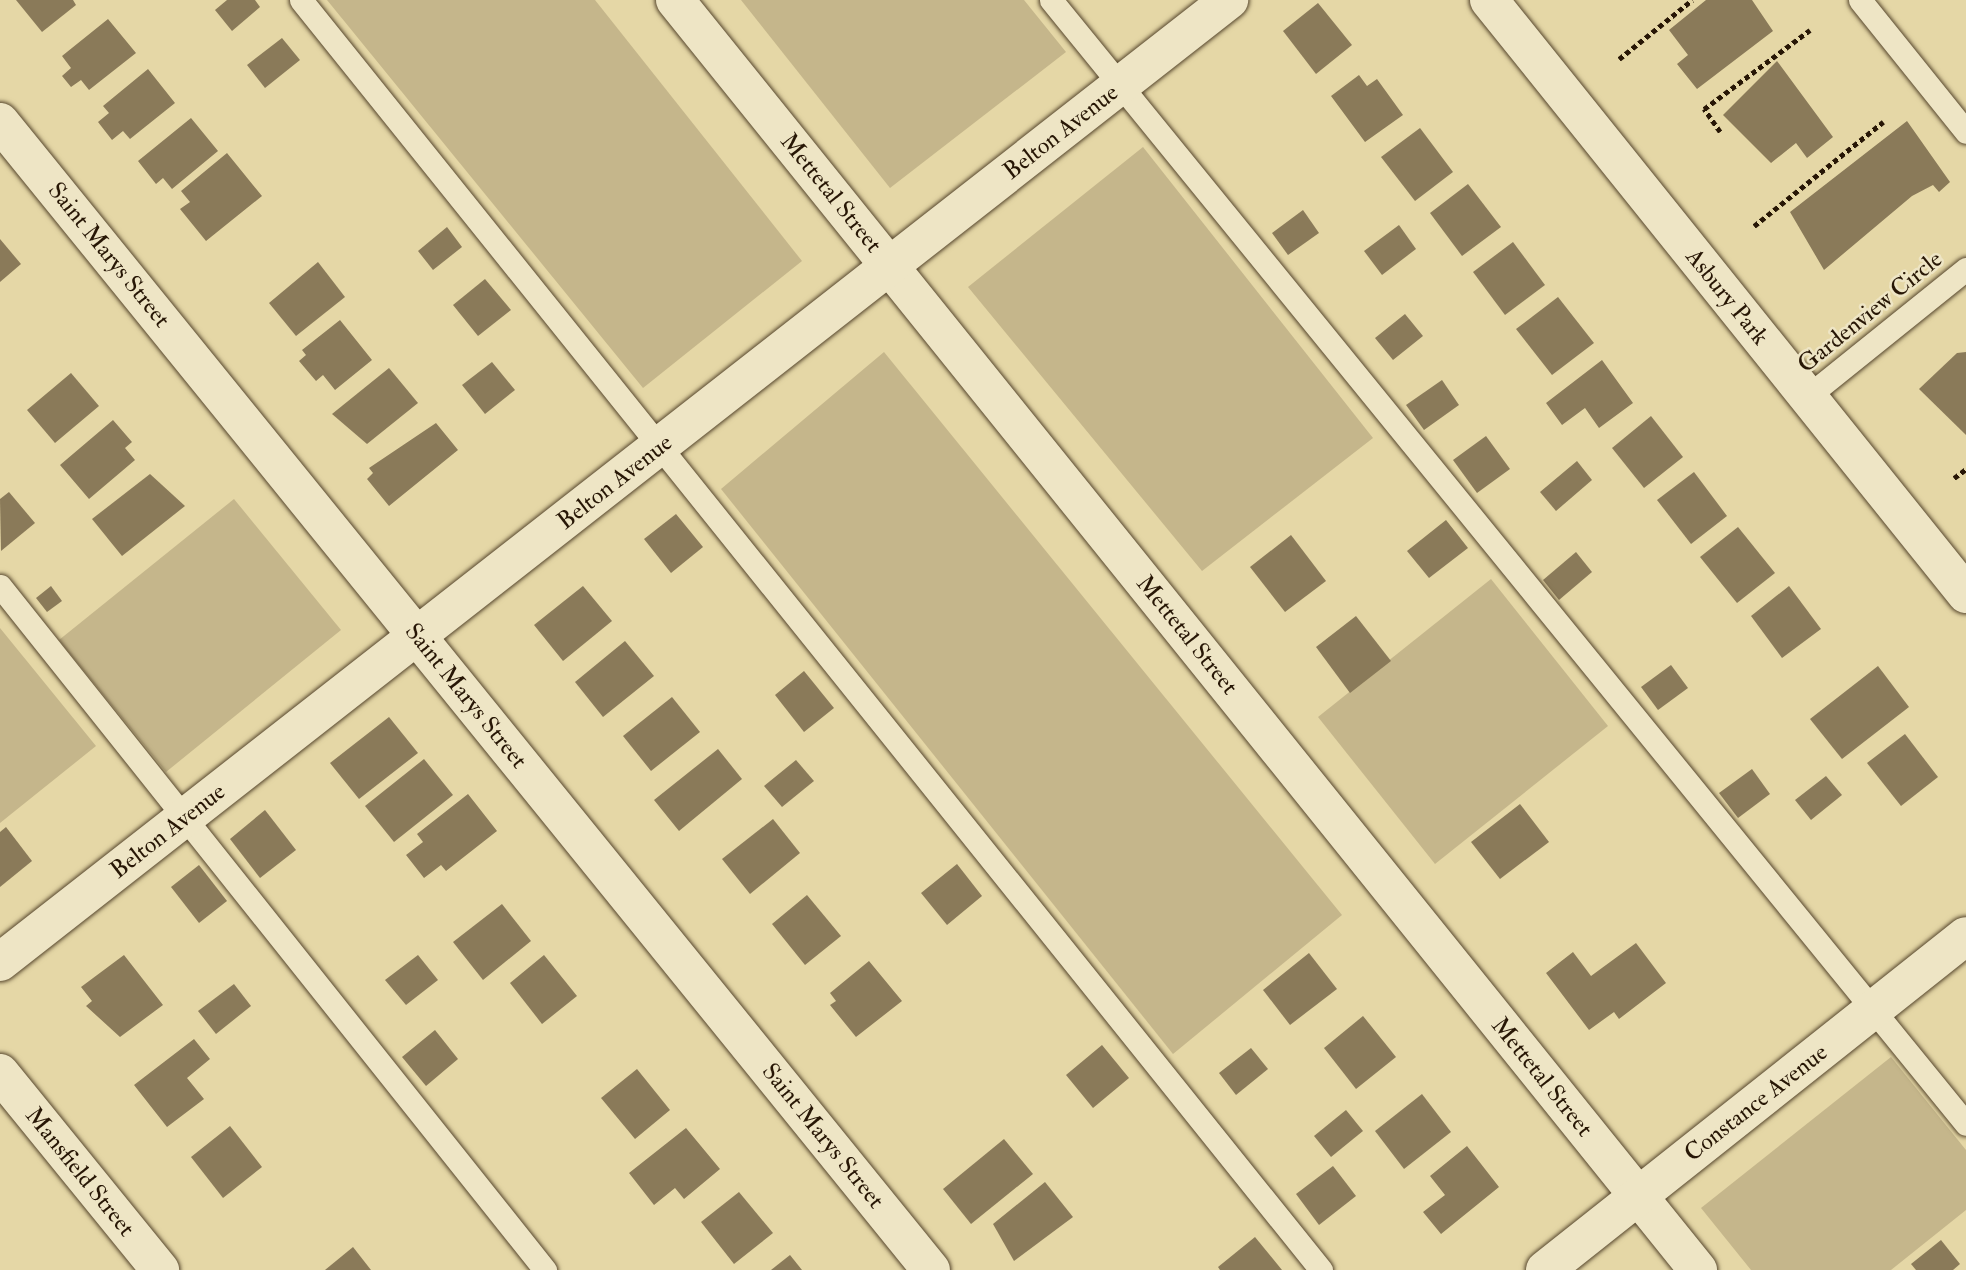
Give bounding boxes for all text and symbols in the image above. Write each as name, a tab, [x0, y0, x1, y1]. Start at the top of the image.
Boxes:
street label: Belton Avenue	[998, 78, 1124, 186]
street label: Mettetal Street	[774, 128, 888, 258]
street label: Saint Marys Street	[42, 177, 176, 333]
street label: Asbury Park	[1679, 243, 1775, 351]
street label: Gardenview Circle	[1792, 245, 1948, 379]
street label: Belton Avenue	[552, 428, 678, 536]
street label: Mettetal Street	[1130, 570, 1244, 700]
street label: Saint Marys Street	[399, 618, 533, 774]
street label: Belton Avenue	[105, 777, 231, 885]
street label: Mettetal Street	[1485, 1012, 1599, 1142]
street label: Constance Avenue	[1679, 1038, 1833, 1168]
street label: Saint Marys Street	[756, 1058, 890, 1214]
street label: Mansfield Street	[19, 1102, 141, 1242]

